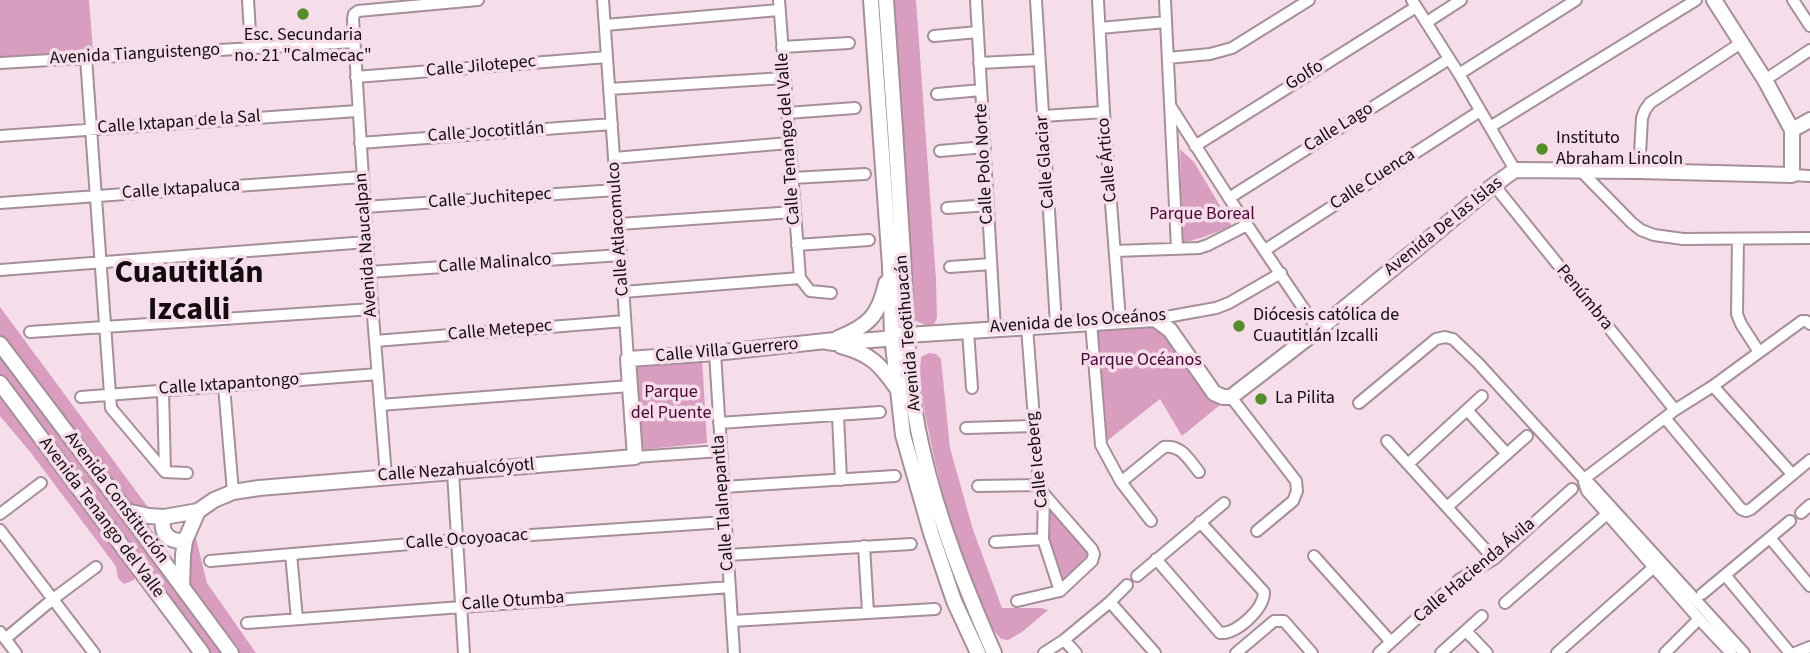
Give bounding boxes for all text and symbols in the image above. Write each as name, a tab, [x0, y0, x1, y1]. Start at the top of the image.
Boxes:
marker: Esc. Secundaria no. 21 "Calmecac"	[295, 6, 311, 22]
place label: Esc. Secundaria no. 21 "Calmecac"	[234, 25, 372, 68]
street label: Avenida Tianguistengo	[49, 40, 221, 70]
street label: Calle Jilotepec	[425, 51, 537, 83]
street label: Calle Tenango del Valle	[772, 52, 806, 226]
street label: Golfo	[1282, 56, 1328, 96]
street label: Calle Lago	[1300, 98, 1378, 158]
street label: Calle Polo Norte	[971, 103, 999, 225]
street label: Calle Ixtapan de la Sal	[97, 107, 261, 139]
street label: Calle Glaciar	[1032, 114, 1060, 210]
street label: Calle Ártico	[1094, 117, 1122, 203]
street label: Calle Jocotitlán	[427, 118, 545, 148]
place label: Instituto Abraham Lincoln	[1556, 128, 1683, 170]
marker: Instituto Abraham Lincoln	[1534, 141, 1550, 157]
street label: Calle Cuenca	[1327, 145, 1419, 215]
street label: Calle Atlacomulco	[604, 161, 634, 297]
street label: Avenida Naucalpan	[351, 172, 383, 318]
street label: Avenida De las Islas	[1381, 173, 1507, 281]
street label: Calle Ixtapaluca	[121, 175, 241, 205]
street label: Calle Juchitepec	[428, 184, 552, 214]
park label: Parque Boreal	[1149, 204, 1255, 226]
street label: Calle Malinalco	[438, 249, 552, 279]
street label: Avenida Teotihuacán	[891, 254, 927, 412]
district label: Cuautitlán Izcalli	[114, 256, 264, 331]
street label: Penúmbra	[1551, 261, 1617, 335]
street label: Avenida de los Oceános	[989, 305, 1167, 339]
place label: Diócesis católica de Cuautitlán Izcalli	[1253, 305, 1399, 348]
street label: Calle Metepec	[447, 316, 553, 346]
marker: Diócesis católica de Cuautitlán Izcalli	[1231, 318, 1247, 334]
street label: Calle Villa Guerrero	[655, 334, 799, 368]
park label: Parque Océanos	[1080, 350, 1202, 372]
street label: Calle Ixtapantongo	[158, 369, 300, 401]
park label: Parque del Puente	[631, 382, 711, 424]
place label: La Pilita	[1275, 388, 1335, 410]
marker: La Pilita	[1253, 391, 1269, 407]
street label: Calle Iceberg	[1022, 411, 1054, 509]
street label: Avenida Constitución	[59, 428, 173, 568]
street label: Avenida Tenango del Valle	[34, 434, 168, 602]
street label: Calle Tlalnepantla	[708, 434, 740, 572]
street label: Calle Nezahualcóyotl	[377, 455, 535, 487]
street label: Calle Hacienda Ávila	[1410, 514, 1540, 628]
street label: Calle Ocoyoacac	[405, 525, 529, 555]
street label: Calle Otumba	[461, 588, 565, 616]

